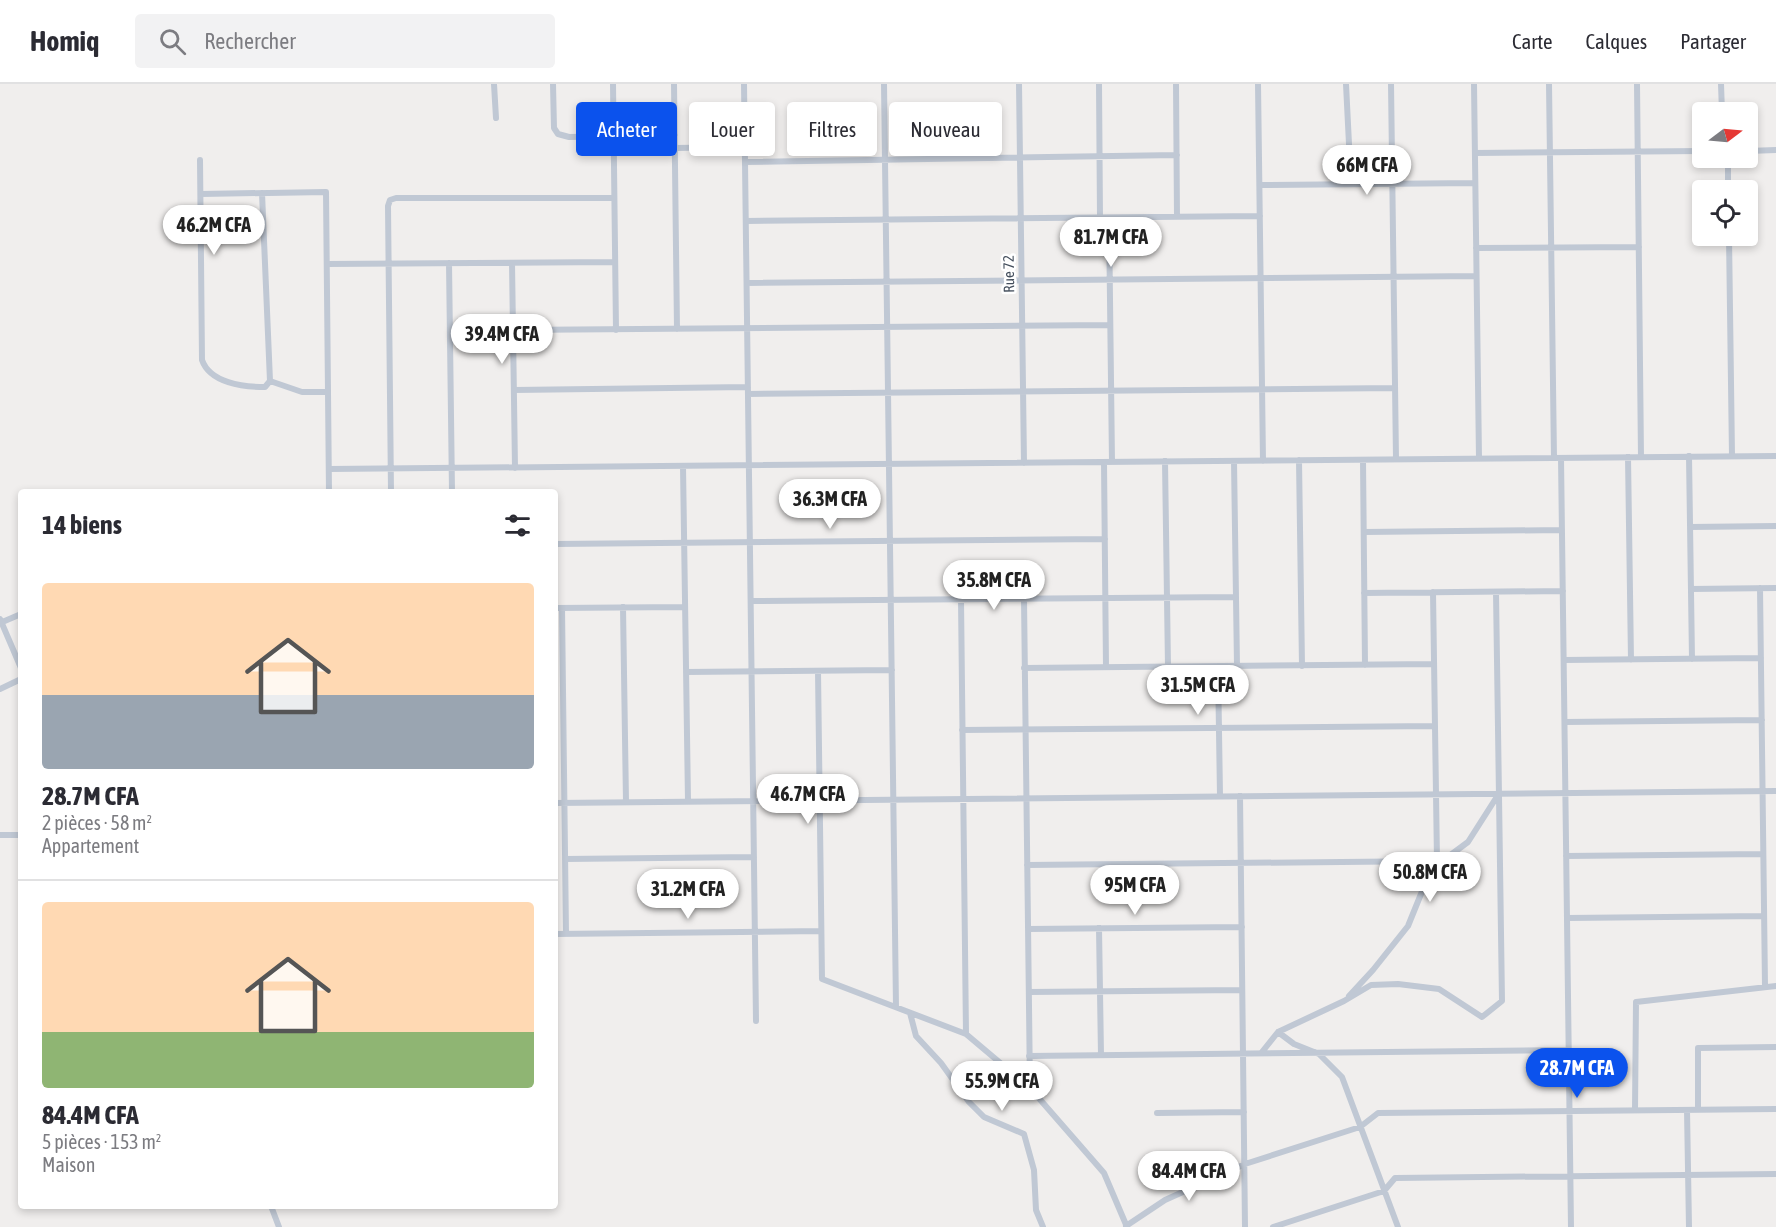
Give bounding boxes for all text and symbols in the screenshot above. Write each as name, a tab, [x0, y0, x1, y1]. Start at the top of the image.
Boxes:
search box	[135, 14, 555, 68]
text: Homiq	[30, 25, 99, 57]
icon: search	[156, 25, 189, 58]
text: Rechercher	[204, 28, 296, 54]
text: Carte	[1512, 29, 1553, 53]
text: Calques	[1586, 29, 1647, 53]
text: Partager	[1680, 29, 1746, 53]
chip: Acheter	[576, 102, 677, 156]
chip: Louer	[689, 102, 775, 156]
chip: Filtres	[787, 102, 877, 156]
chip: Nouveau	[889, 102, 1002, 156]
north arrow	[1692, 102, 1758, 168]
map controls	[1692, 102, 1758, 246]
pin: 66M CFA	[1312, 145, 1422, 196]
text: 66M CFA	[1336, 153, 1398, 176]
button: locate	[1692, 180, 1758, 246]
pin: 46.2M CFA	[145, 205, 283, 256]
text: 46.2M CFA	[177, 213, 251, 236]
pin: 81.7M CFA	[1042, 217, 1180, 268]
text: 81.7M CFA	[1074, 225, 1148, 248]
street label: Rue 72	[1000, 255, 1017, 293]
pin: 39.4M CFA	[433, 314, 571, 365]
text: 39.4M CFA	[465, 322, 539, 345]
pin: 36.3M CFA	[761, 479, 899, 530]
text: 36.3M CFA	[793, 487, 867, 510]
icon: filters	[501, 509, 534, 542]
text: 14 biens	[42, 510, 122, 540]
pin: 35.8M CFA	[925, 560, 1063, 611]
text: 35.8M CFA	[957, 568, 1031, 591]
icon: home	[234, 622, 342, 730]
pin: 31.5M CFA	[1129, 665, 1267, 716]
text: 31.5M CFA	[1161, 673, 1235, 696]
pin: 46.7M CFA	[739, 774, 877, 825]
text: 28.7M CFA	[42, 781, 139, 811]
text: 46.7M CFA	[771, 782, 845, 805]
text: 2 pièces · 58 m²	[42, 811, 152, 834]
text: Appartement	[42, 834, 139, 857]
pin: 50.8M CFA	[1361, 852, 1499, 903]
text: 50.8M CFA	[1393, 860, 1467, 883]
pin: 95M CFA	[1080, 865, 1190, 916]
pin: 31.2M CFA	[619, 869, 757, 920]
text: 95M CFA	[1104, 873, 1166, 896]
text: 31.2M CFA	[651, 877, 725, 900]
icon: home	[234, 941, 342, 1049]
pin: 28.7M CFA	[1508, 1048, 1646, 1099]
text: 28.7M CFA	[1540, 1056, 1614, 1079]
pin: 55.9M CFA	[933, 1061, 1071, 1112]
text: 55.9M CFA	[965, 1069, 1039, 1092]
text: 84.4M CFA	[42, 1100, 139, 1130]
text: 5 pièces · 153 m²	[42, 1130, 161, 1153]
pin: 84.4M CFA	[1120, 1151, 1258, 1202]
text: Maison	[42, 1153, 95, 1176]
text: 84.4M CFA	[1152, 1159, 1226, 1182]

